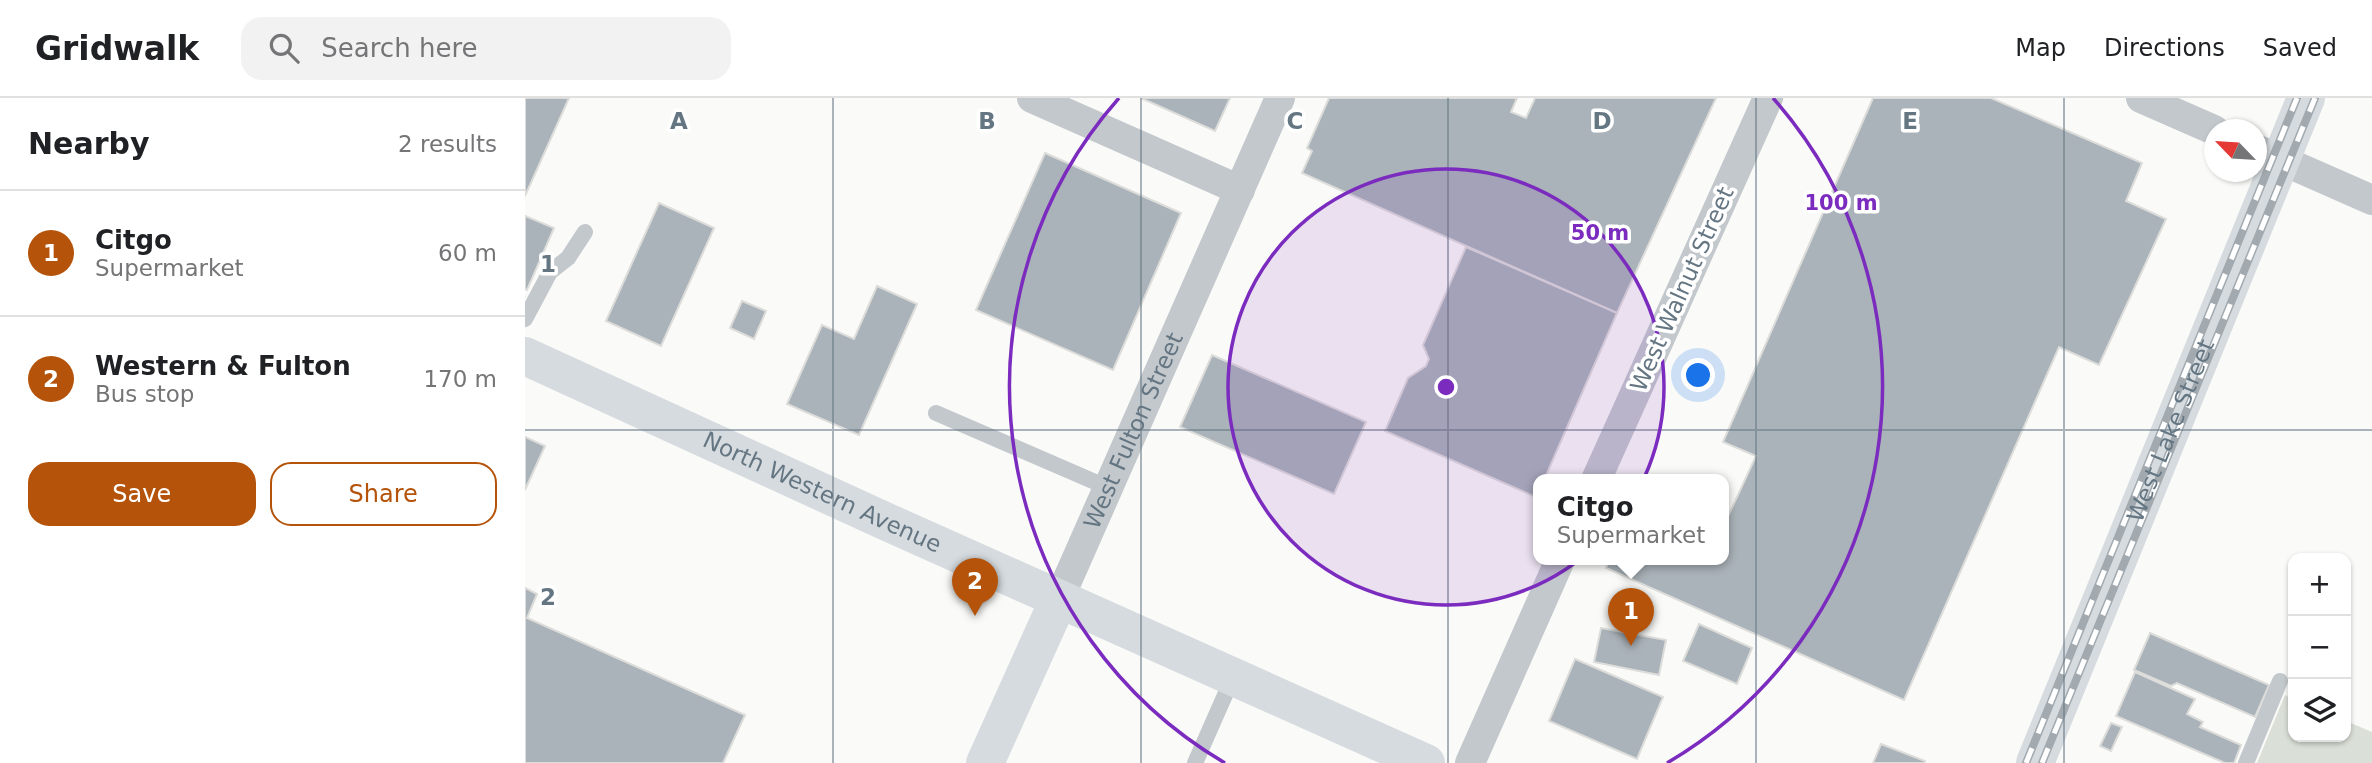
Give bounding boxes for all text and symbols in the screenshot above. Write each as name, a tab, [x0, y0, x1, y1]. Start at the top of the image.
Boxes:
search box	[241, 17, 731, 80]
text: Gridwalk	[35, 29, 199, 68]
icon: search	[265, 29, 303, 67]
text: Search here	[321, 33, 478, 63]
text: Map	[2015, 34, 2066, 62]
text: Directions	[2104, 34, 2225, 62]
text: Saved	[2263, 34, 2337, 62]
text: A	[670, 108, 688, 134]
text: B	[978, 108, 996, 134]
text: C	[1287, 108, 1303, 134]
text: D	[1592, 108, 1612, 134]
text: E	[1902, 108, 1918, 134]
north arrow	[2204, 119, 2267, 182]
text: Nearby	[28, 126, 150, 161]
text: 2 results	[398, 131, 497, 157]
street label: West Walnut Street	[1625, 183, 1739, 395]
text: 100 m	[1804, 191, 1878, 215]
text: 50 m	[1571, 221, 1629, 245]
text: Citgo	[95, 225, 172, 255]
text: 1	[43, 240, 59, 266]
text: 60 m	[438, 240, 497, 266]
text: 1	[540, 251, 556, 277]
text: Supermarket	[95, 255, 244, 281]
street label: West Fulton Street	[1079, 329, 1188, 533]
street label: West Lake Street	[2122, 335, 2219, 526]
text: Western & Fulton	[95, 351, 351, 381]
your location	[1681, 358, 1715, 392]
text: 2	[43, 366, 59, 392]
text: 170 m	[423, 366, 497, 392]
centre of rings	[1434, 375, 1458, 399]
text: Bus stop	[95, 381, 194, 407]
street label: North Western Avenue	[699, 427, 945, 558]
button: Save	[28, 462, 256, 526]
button: Share	[270, 462, 497, 526]
popup	[1533, 474, 1729, 565]
text: Citgo	[1557, 492, 1634, 522]
text: Supermarket	[1557, 522, 1705, 548]
map controls	[2288, 553, 2351, 742]
button: +	[2288, 553, 2351, 616]
pin: 2	[952, 558, 998, 616]
text: 2	[540, 584, 556, 610]
pin: 1	[1608, 588, 1654, 646]
button: −	[2288, 616, 2351, 679]
button: layers	[2288, 679, 2351, 742]

